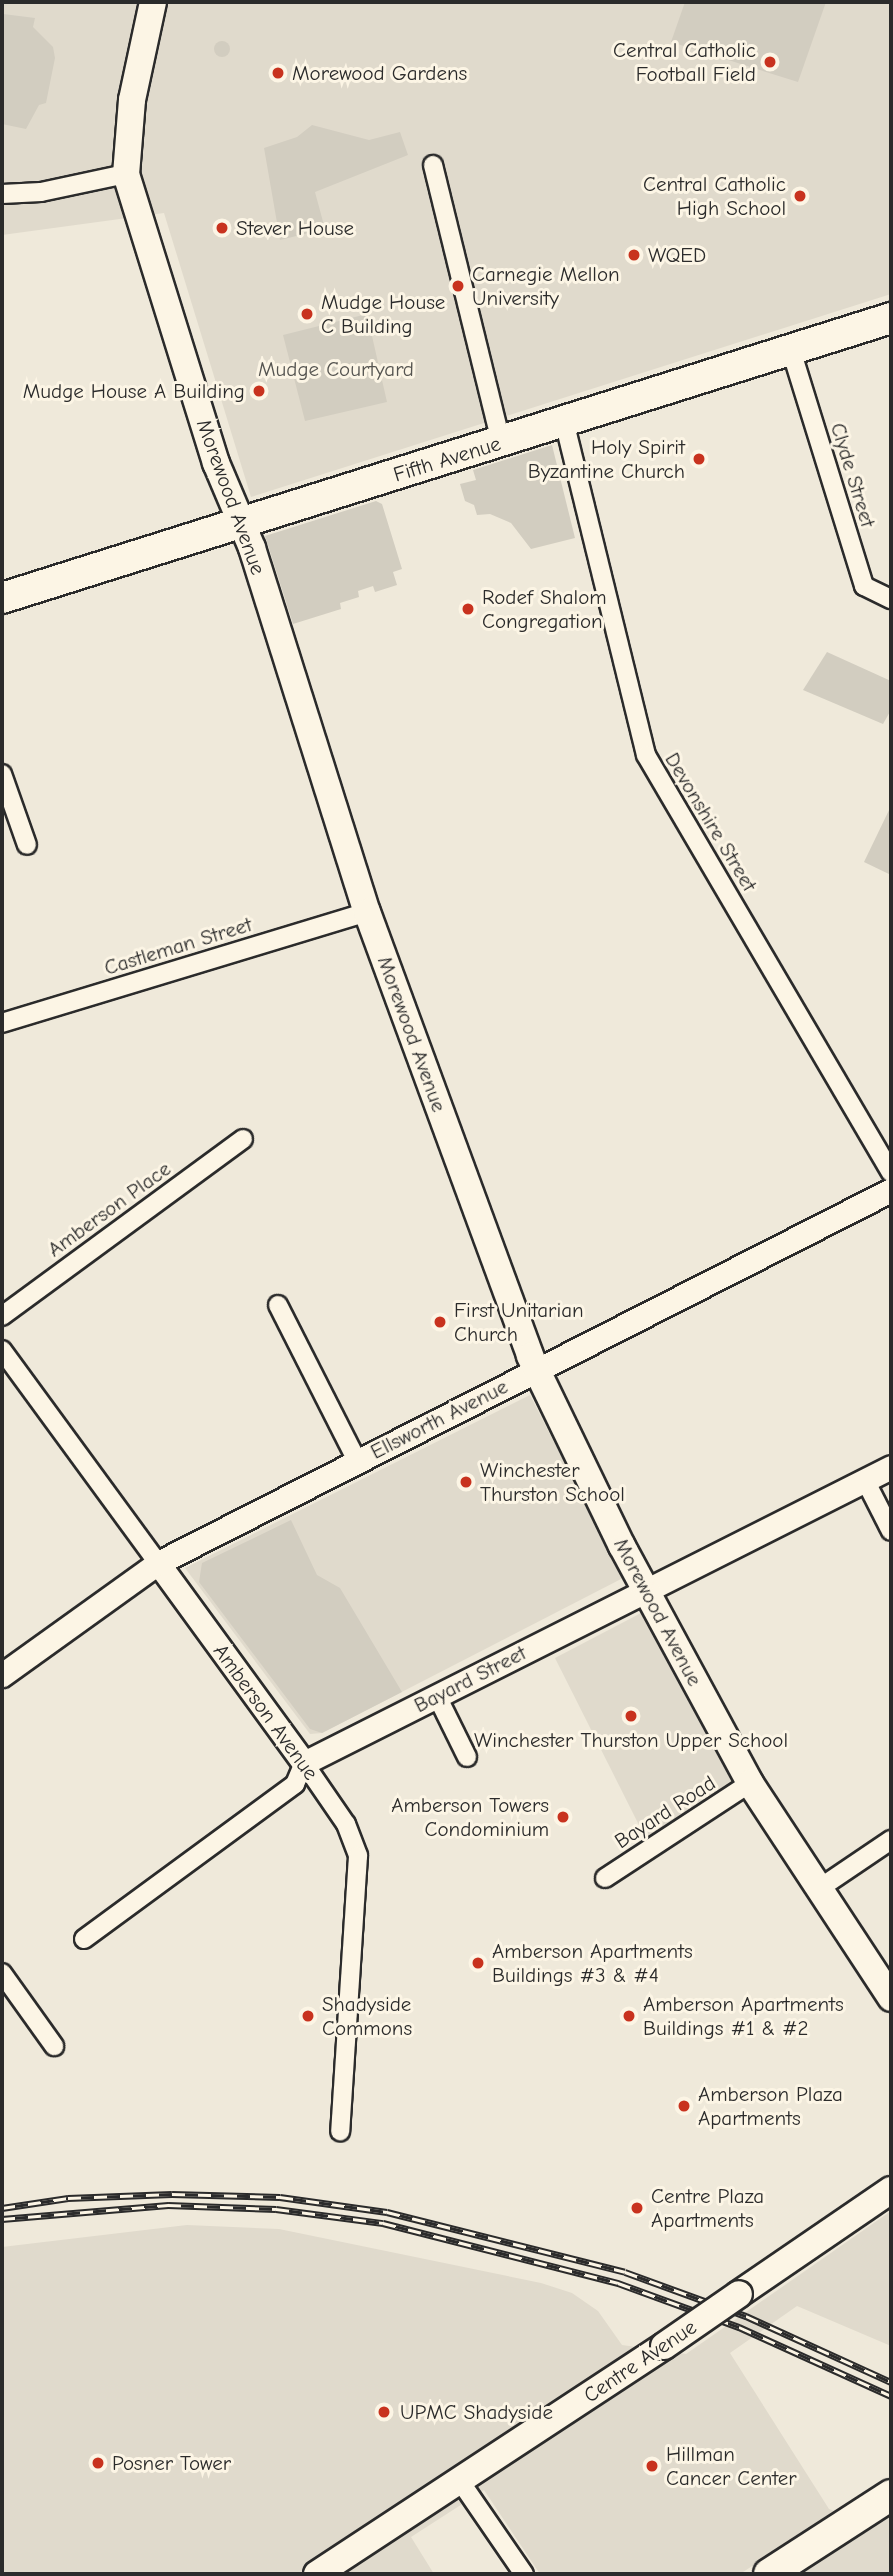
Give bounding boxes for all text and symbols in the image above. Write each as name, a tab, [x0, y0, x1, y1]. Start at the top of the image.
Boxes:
place label: Central Catholic Football Field	[613, 37, 756, 87]
marker: Central Catholic Football Field	[762, 54, 778, 70]
place label: Morewood Gardens	[292, 60, 467, 86]
marker: Morewood Gardens	[270, 65, 286, 81]
place label: Central Catholic High School	[643, 171, 786, 221]
marker: Central Catholic High School	[792, 188, 808, 204]
place label: Stever House	[236, 215, 354, 241]
marker: Stever House	[214, 220, 230, 236]
place label: WQED	[648, 242, 706, 268]
marker: WQED	[626, 247, 642, 263]
place label: Carnegie Mellon University	[472, 261, 620, 311]
marker: Carnegie Mellon University	[450, 278, 466, 294]
place label: Mudge House C Building	[321, 289, 445, 339]
marker: Mudge House C Building	[299, 306, 315, 322]
park label: Mudge Courtyard	[258, 356, 414, 382]
place label: Mudge House A Building	[23, 378, 245, 404]
marker: Mudge House A Building	[251, 383, 267, 399]
street label: Morewood Avenue	[191, 416, 271, 578]
street label: Clyde Street	[825, 420, 881, 530]
street label: Fifth Avenue	[390, 431, 504, 487]
place label: Holy Spirit Byzantine Church	[528, 434, 685, 484]
marker: Holy Spirit Byzantine Church	[691, 451, 707, 467]
place label: Rodef Shalom Congregation	[482, 584, 607, 634]
marker: Rodef Shalom Congregation	[460, 601, 476, 617]
street label: Devonshire Street	[660, 748, 762, 896]
street label: Castleman Street	[101, 912, 255, 980]
street label: Morewood Avenue	[372, 953, 452, 1115]
street label: Amberson Place	[43, 1156, 175, 1262]
place label: First Unitarian Church	[454, 1297, 584, 1347]
marker: First Unitarian Church	[432, 1314, 448, 1330]
street label: Ellsworth Avenue	[366, 1374, 512, 1464]
place label: Winchester Thurston School	[480, 1457, 625, 1507]
marker: Winchester Thurston School	[458, 1474, 474, 1490]
street label: Morewood Avenue	[608, 1534, 708, 1690]
street label: Amberson Avenue	[208, 1639, 324, 1785]
street label: Bayard Street	[410, 1640, 530, 1718]
marker: Winchester Thurston Upper School	[623, 1708, 639, 1724]
place label: Winchester Thurston Upper School	[474, 1727, 788, 1753]
street label: Bayard Road	[610, 1770, 720, 1854]
place label: Amberson Towers Condominium	[391, 1792, 549, 1842]
marker: Amberson Towers Condominium	[555, 1809, 571, 1825]
place label: Amberson Apartments Buildings #3 & #4	[492, 1938, 693, 1988]
marker: Amberson Apartments Buildings #3 & #4	[470, 1955, 486, 1971]
place label: Shadyside Commons	[322, 1991, 412, 2041]
place label: Amberson Apartments Buildings #1 & #2	[643, 1991, 844, 2041]
marker: Shadyside Commons	[300, 2008, 316, 2024]
marker: Amberson Apartments Buildings #1 & #2	[621, 2008, 637, 2024]
place label: Amberson Plaza Apartments	[698, 2081, 843, 2131]
marker: Amberson Plaza Apartments	[676, 2098, 692, 2114]
place label: Centre Plaza Apartments	[651, 2183, 764, 2233]
marker: Centre Plaza Apartments	[629, 2200, 645, 2216]
street label: Centre Avenue	[579, 2314, 701, 2408]
place label: UPMC Shadyside	[400, 2399, 553, 2425]
marker: UPMC Shadyside	[374, 2402, 394, 2422]
place label: Hillman Cancer Center	[666, 2441, 797, 2491]
place label: Posner Tower	[112, 2450, 231, 2476]
marker: Posner Tower	[90, 2455, 106, 2471]
marker: Hillman Cancer Center	[644, 2458, 660, 2474]

